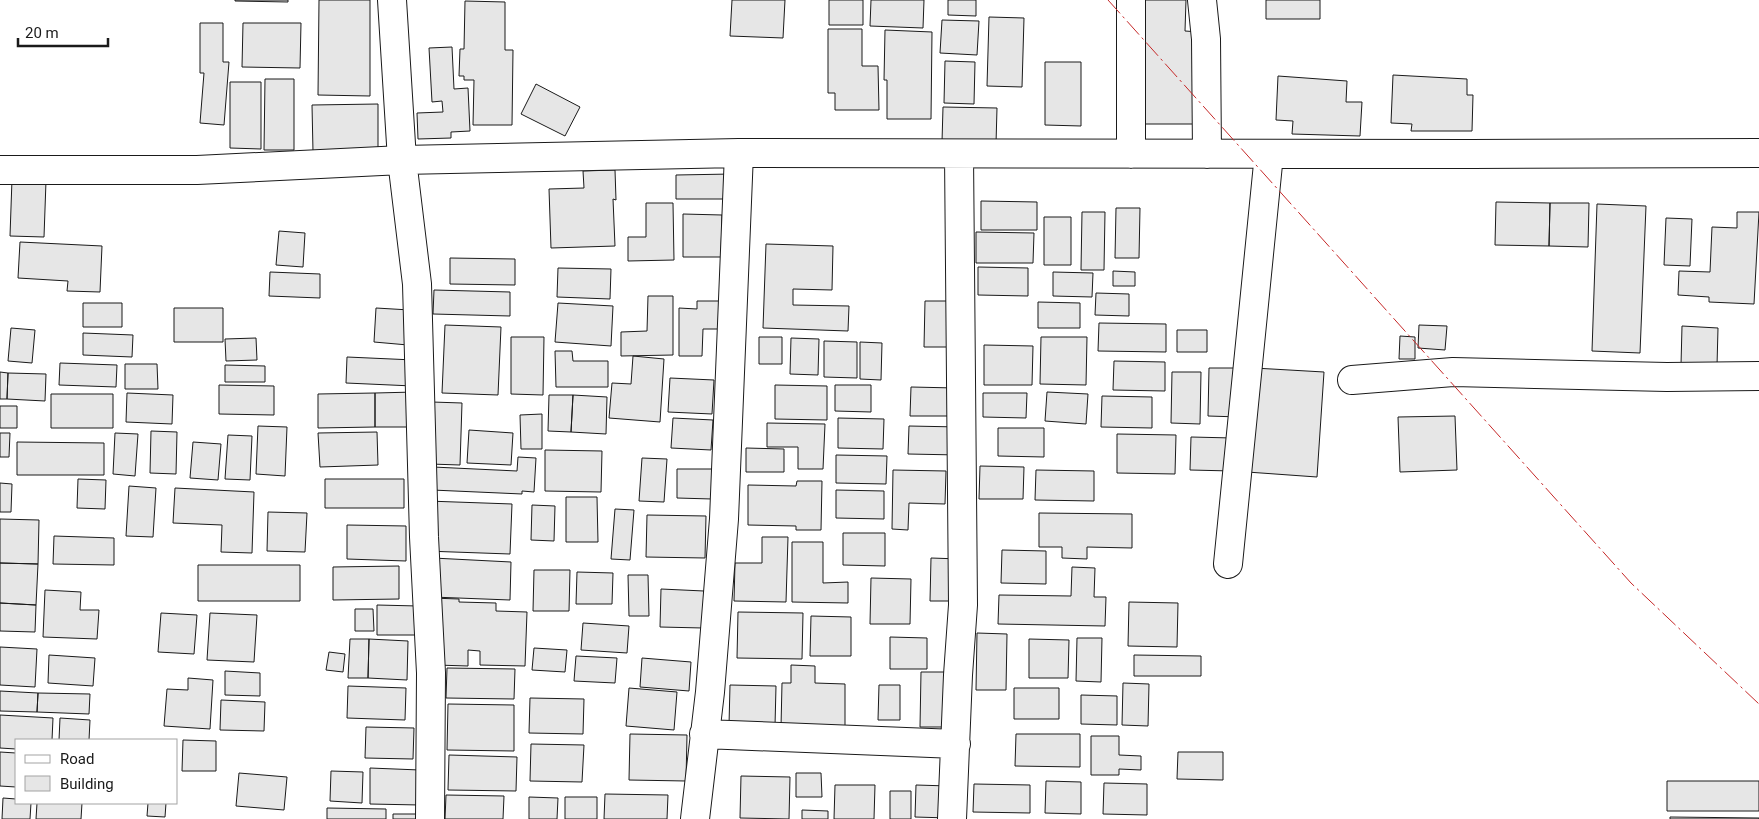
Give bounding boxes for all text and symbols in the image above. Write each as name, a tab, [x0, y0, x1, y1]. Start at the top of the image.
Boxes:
scale bar	[18, 15, 108, 47]
text: 20 m	[25, 24, 59, 42]
legend	[15, 739, 178, 804]
text: Road	[60, 750, 94, 768]
text: Building	[60, 775, 114, 793]

